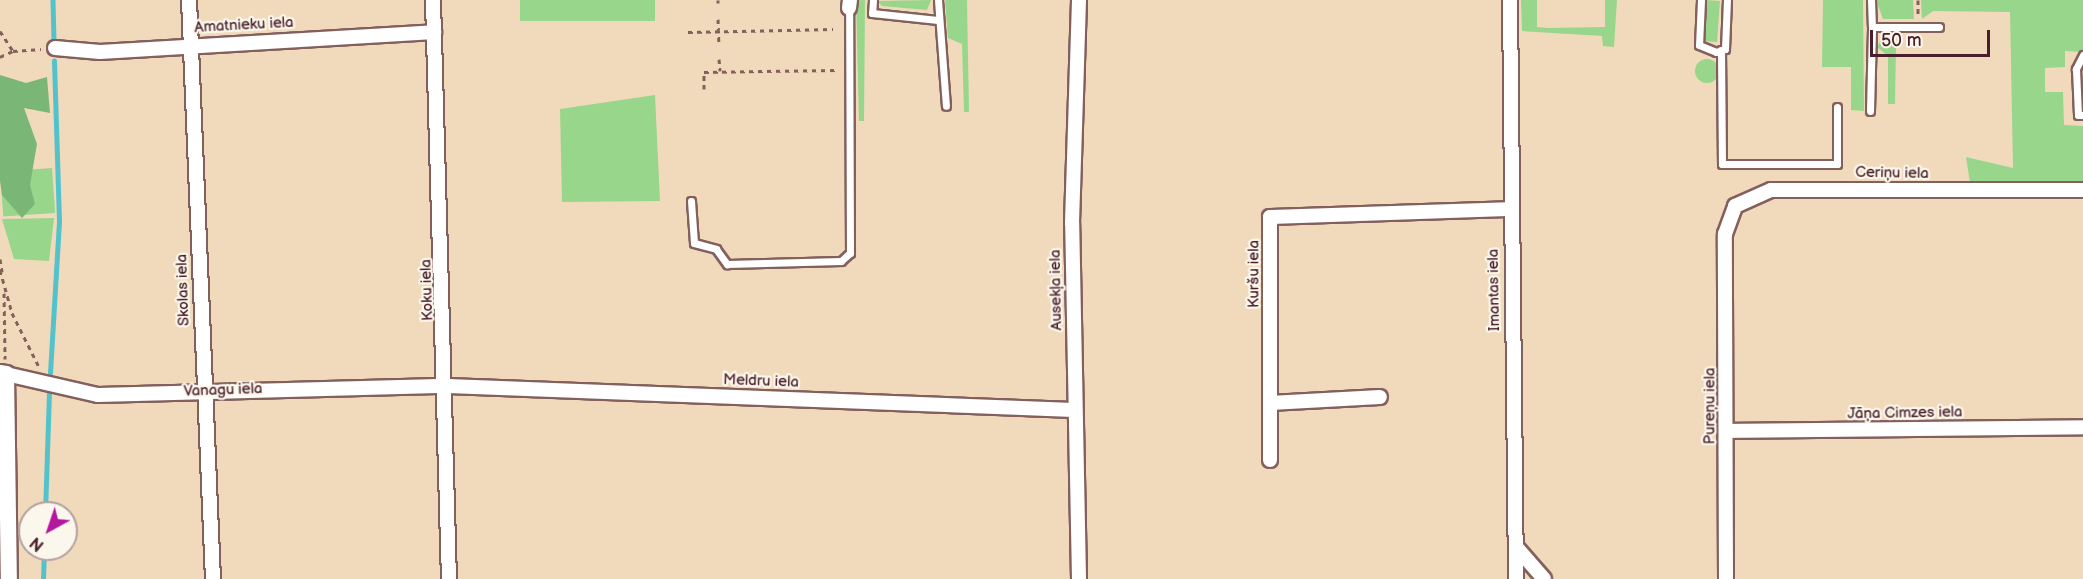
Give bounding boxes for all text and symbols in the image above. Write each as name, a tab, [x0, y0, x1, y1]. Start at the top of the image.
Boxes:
street label: Amatnieku iela	[194, 13, 294, 37]
scale bar	[1873, 18, 1993, 56]
text: 50 m	[1881, 30, 1922, 51]
street label: Ceriņu iela	[1855, 163, 1929, 183]
street label: Kuršu iela	[1245, 240, 1263, 308]
street label: Ausekļa iela	[1046, 249, 1066, 331]
street label: Imantas iela	[1484, 249, 1504, 331]
street label: Skolas iela	[173, 254, 193, 326]
street label: Koku iela	[417, 259, 437, 321]
street label: Pureņu iela	[1701, 368, 1719, 444]
street label: Meldru iela	[723, 371, 799, 391]
street label: Vanagu iela	[183, 380, 263, 400]
street label: Jāņa Cimzes iela	[1847, 403, 1963, 423]
north arrow	[18, 501, 78, 561]
text: N	[27, 532, 48, 555]

